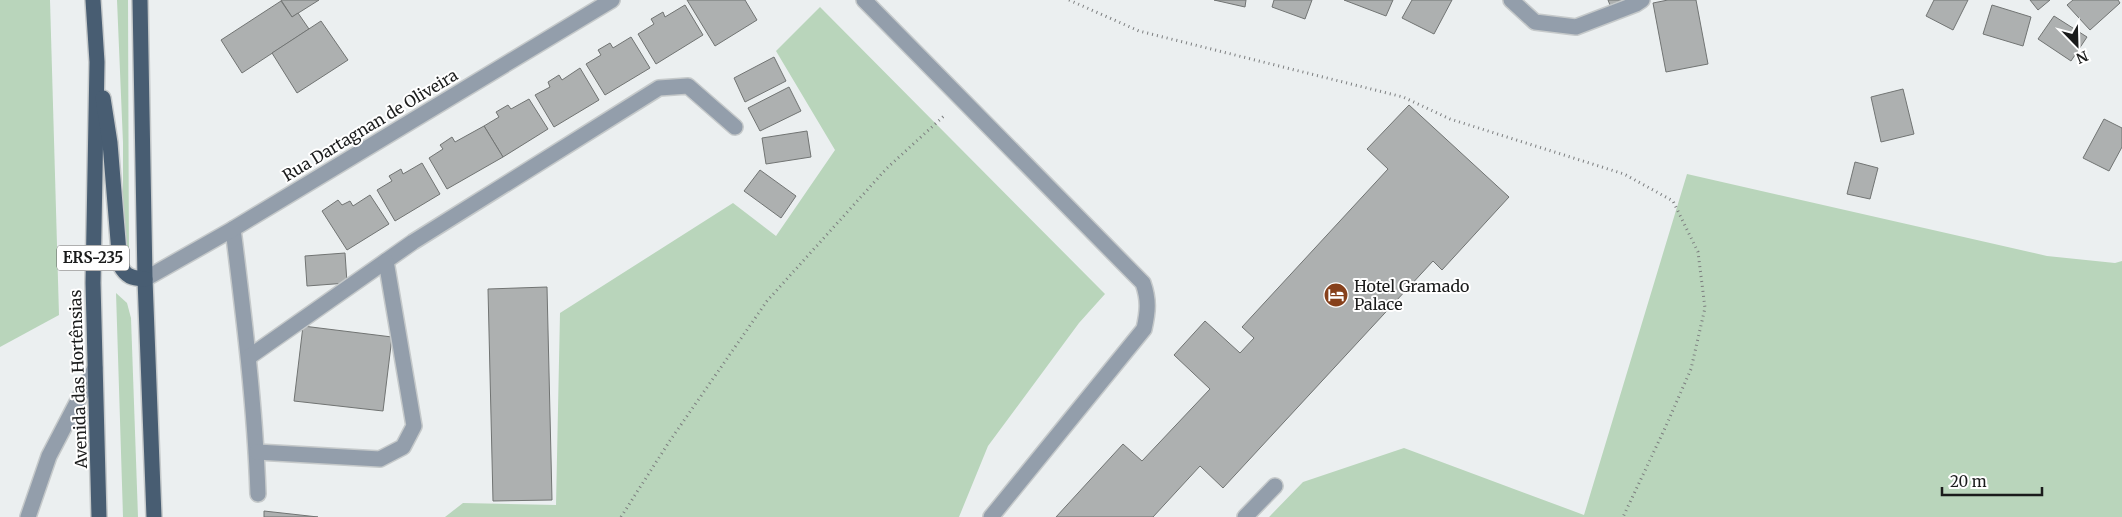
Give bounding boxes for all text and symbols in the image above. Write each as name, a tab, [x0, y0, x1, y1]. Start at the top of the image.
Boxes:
north arrow	[2052, 20, 2102, 70]
text: N	[2073, 47, 2091, 67]
street label: Rua Dartagnan de Oliveira	[279, 64, 462, 185]
road number: ERS-235	[57, 246, 129, 270]
place label: Hotel Gramado Palace	[1354, 276, 1469, 314]
hotel icon: Hotel Gramado Palace	[1323, 282, 1349, 308]
street label: Avenida das Hortênsias	[65, 289, 91, 470]
scale bar	[1942, 464, 2042, 496]
text: 20 m	[1950, 472, 1987, 491]

